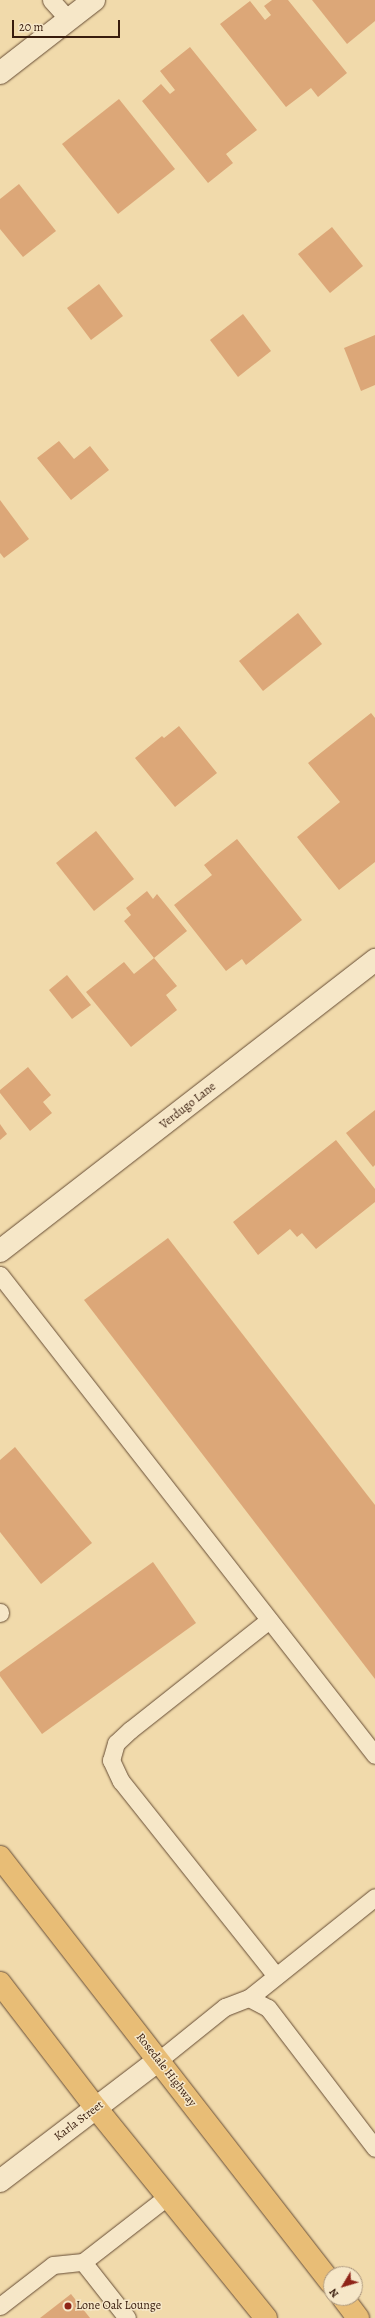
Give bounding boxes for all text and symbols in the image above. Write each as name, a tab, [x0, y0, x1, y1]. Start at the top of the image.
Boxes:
scale bar	[14, 12, 122, 38]
text: 20 m	[19, 19, 43, 35]
street label: Verdugo Lane	[157, 1080, 219, 1132]
street label: Rosedale Highway	[133, 2030, 199, 2110]
street label: Karla Street	[52, 2098, 106, 2144]
north arrow	[323, 2266, 363, 2306]
text: N	[326, 2285, 342, 2301]
place label: Lone Oak Lounge	[76, 2299, 161, 2313]
marker: Lone Oak Lounge	[63, 2301, 73, 2311]

